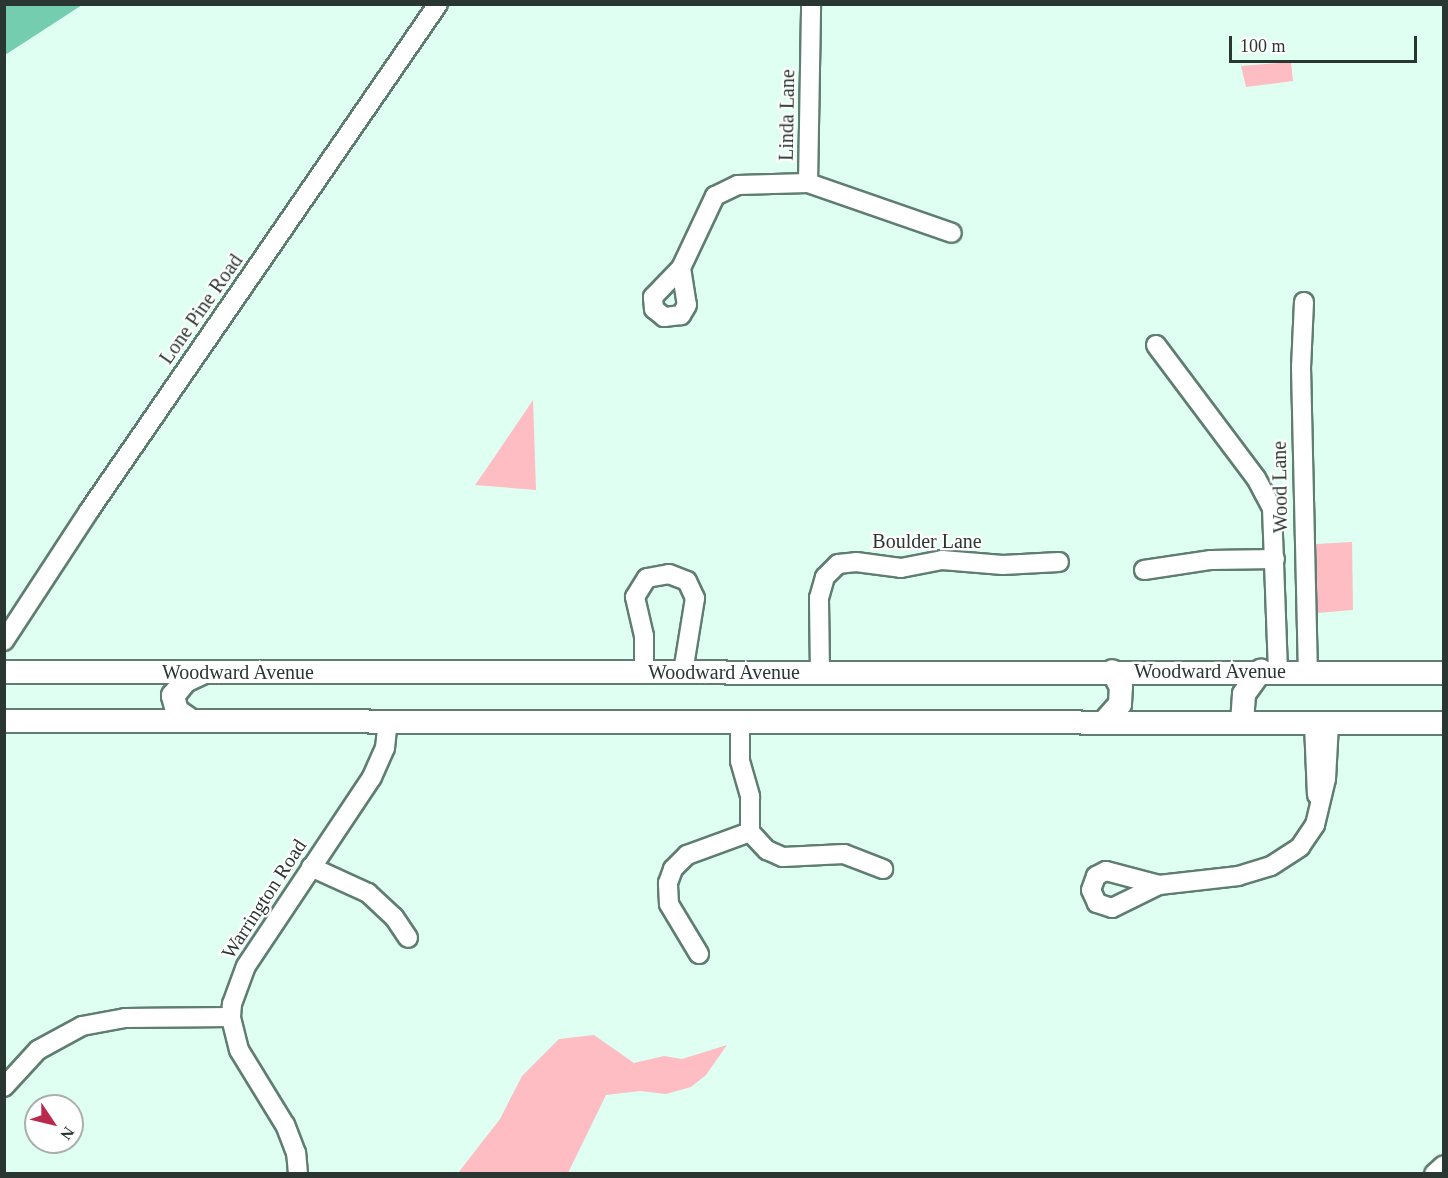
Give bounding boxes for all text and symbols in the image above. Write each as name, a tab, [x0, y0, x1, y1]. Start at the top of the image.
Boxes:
scale bar	[1232, 24, 1420, 62]
text: 100 m	[1240, 36, 1286, 56]
street label: Linda Lane	[774, 69, 800, 161]
street label: Lone Pine Road	[154, 249, 248, 369]
street label: Wood Lane	[1267, 441, 1293, 533]
street label: Boulder Lane	[872, 529, 982, 553]
street label: Woodward Avenue	[1134, 659, 1286, 683]
street label: Woodward Avenue	[162, 660, 314, 684]
street label: Woodward Avenue	[648, 660, 800, 684]
street label: Warrington Road	[216, 835, 312, 963]
north arrow	[24, 1094, 84, 1154]
text: N	[57, 1124, 78, 1143]

